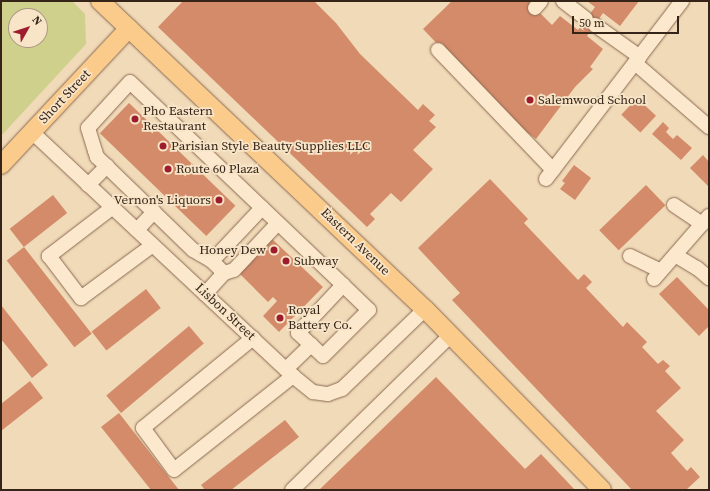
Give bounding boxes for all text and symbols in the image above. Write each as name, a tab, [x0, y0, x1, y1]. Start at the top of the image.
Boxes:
north arrow	[8, 8, 48, 48]
scale bar	[574, 8, 681, 34]
text: N	[29, 13, 45, 29]
text: 50 m	[579, 15, 605, 31]
street label: Short Street	[36, 67, 94, 127]
place label: Salemwood School	[538, 92, 646, 108]
marker: Salemwood School	[525, 95, 535, 105]
place label: Pho Eastern Restaurant	[143, 104, 213, 135]
marker: Pho Eastern Restaurant	[130, 114, 140, 124]
place label: Parisian Style Beauty Supplies LLC	[171, 138, 370, 154]
marker: Parisian Style Beauty Supplies LLC	[158, 141, 168, 151]
place label: Route 60 Plaza	[176, 161, 259, 177]
marker: Route 60 Plaza	[163, 164, 173, 174]
place label: Vernon's Liquors	[114, 192, 211, 208]
marker: Vernon's Liquors	[214, 195, 224, 205]
street label: Eastern Avenue	[317, 205, 393, 279]
place label: Honey Dew	[199, 242, 266, 258]
marker: Honey Dew	[269, 245, 279, 255]
place label: Subway	[294, 253, 338, 269]
marker: Subway	[281, 256, 291, 266]
street label: Lisbon Street	[192, 280, 258, 344]
place label: Royal Battery Co.	[288, 303, 352, 334]
marker: Royal Battery Co.	[275, 313, 285, 323]

